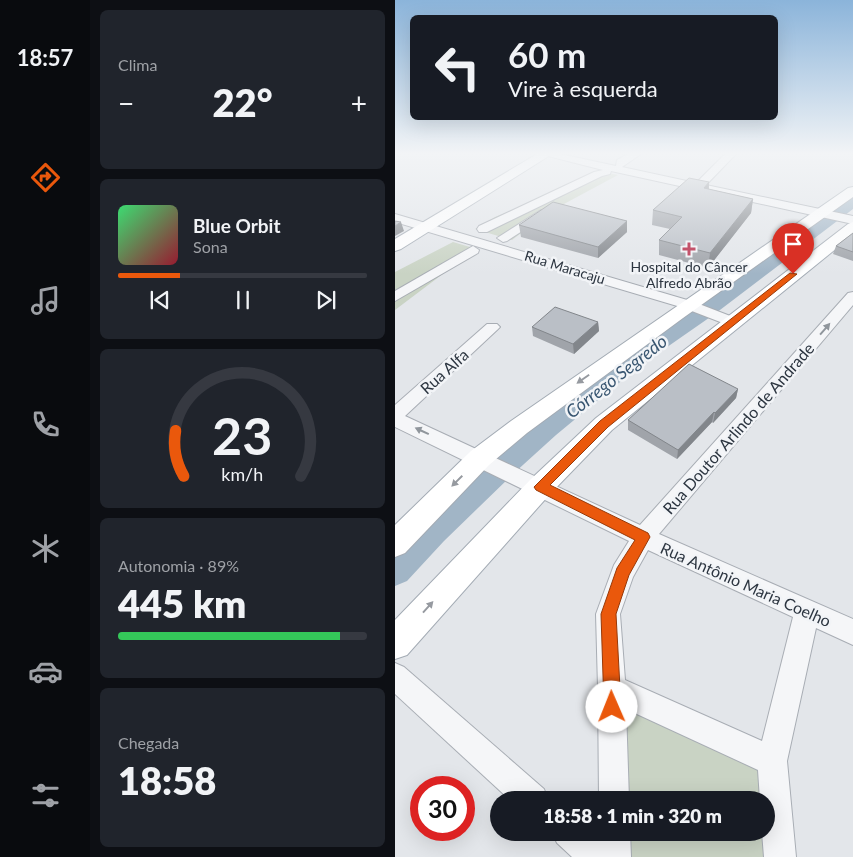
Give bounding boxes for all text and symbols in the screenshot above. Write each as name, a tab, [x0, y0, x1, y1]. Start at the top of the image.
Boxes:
text: 60 m	[508, 33, 586, 75]
icon: left	[425, 35, 490, 100]
text: 18:57	[17, 44, 73, 71]
text: Clima	[118, 55, 157, 74]
text: Vire à esquerda	[508, 75, 658, 102]
text: 22°	[213, 79, 272, 125]
text: −	[118, 86, 134, 120]
text: +	[351, 86, 367, 120]
icon: directions	[28, 160, 63, 195]
text: Blue Orbit	[193, 214, 281, 237]
pin	[772, 223, 814, 274]
icon: arrive	[779, 230, 807, 258]
text: Sona	[193, 237, 228, 256]
marker: Hospital do Câncer Alfredo Abrão	[682, 242, 696, 256]
street label: Rua Maracaju	[523, 247, 607, 287]
place label: Hospital do Câncer Alfredo Abrão	[630, 258, 748, 291]
icon: music	[28, 283, 63, 318]
icon: previous	[146, 286, 174, 314]
icon: pause	[229, 286, 257, 314]
icon: next	[312, 286, 340, 314]
one-way arrow	[819, 323, 830, 336]
water label: Córrego Segredo	[561, 330, 671, 422]
street label: Rua Doutor Arlindo de Andrade	[658, 339, 818, 517]
street label: Rua Alfa	[416, 344, 472, 398]
one-way arrow	[577, 374, 590, 384]
text: 23	[212, 404, 273, 466]
icon: phone	[28, 407, 63, 442]
one-way arrow	[415, 427, 429, 435]
text: km/h	[222, 463, 263, 485]
one-way arrow	[452, 475, 464, 487]
icon: climate	[28, 531, 63, 566]
street label: Rua Antônio Maria Coelho	[658, 538, 834, 630]
text: Autonomia · 89%	[118, 556, 239, 575]
text: 445 km	[118, 580, 246, 626]
one-way arrow	[422, 600, 433, 613]
icon: car	[28, 654, 63, 689]
position arrow	[585, 680, 637, 732]
text: Chegada	[118, 733, 179, 752]
text: 18:58	[118, 757, 216, 803]
speed limit sign: 30	[410, 776, 475, 841]
icon: filters	[28, 778, 63, 813]
text: 18:58 · 1 min · 320 m	[543, 804, 722, 827]

